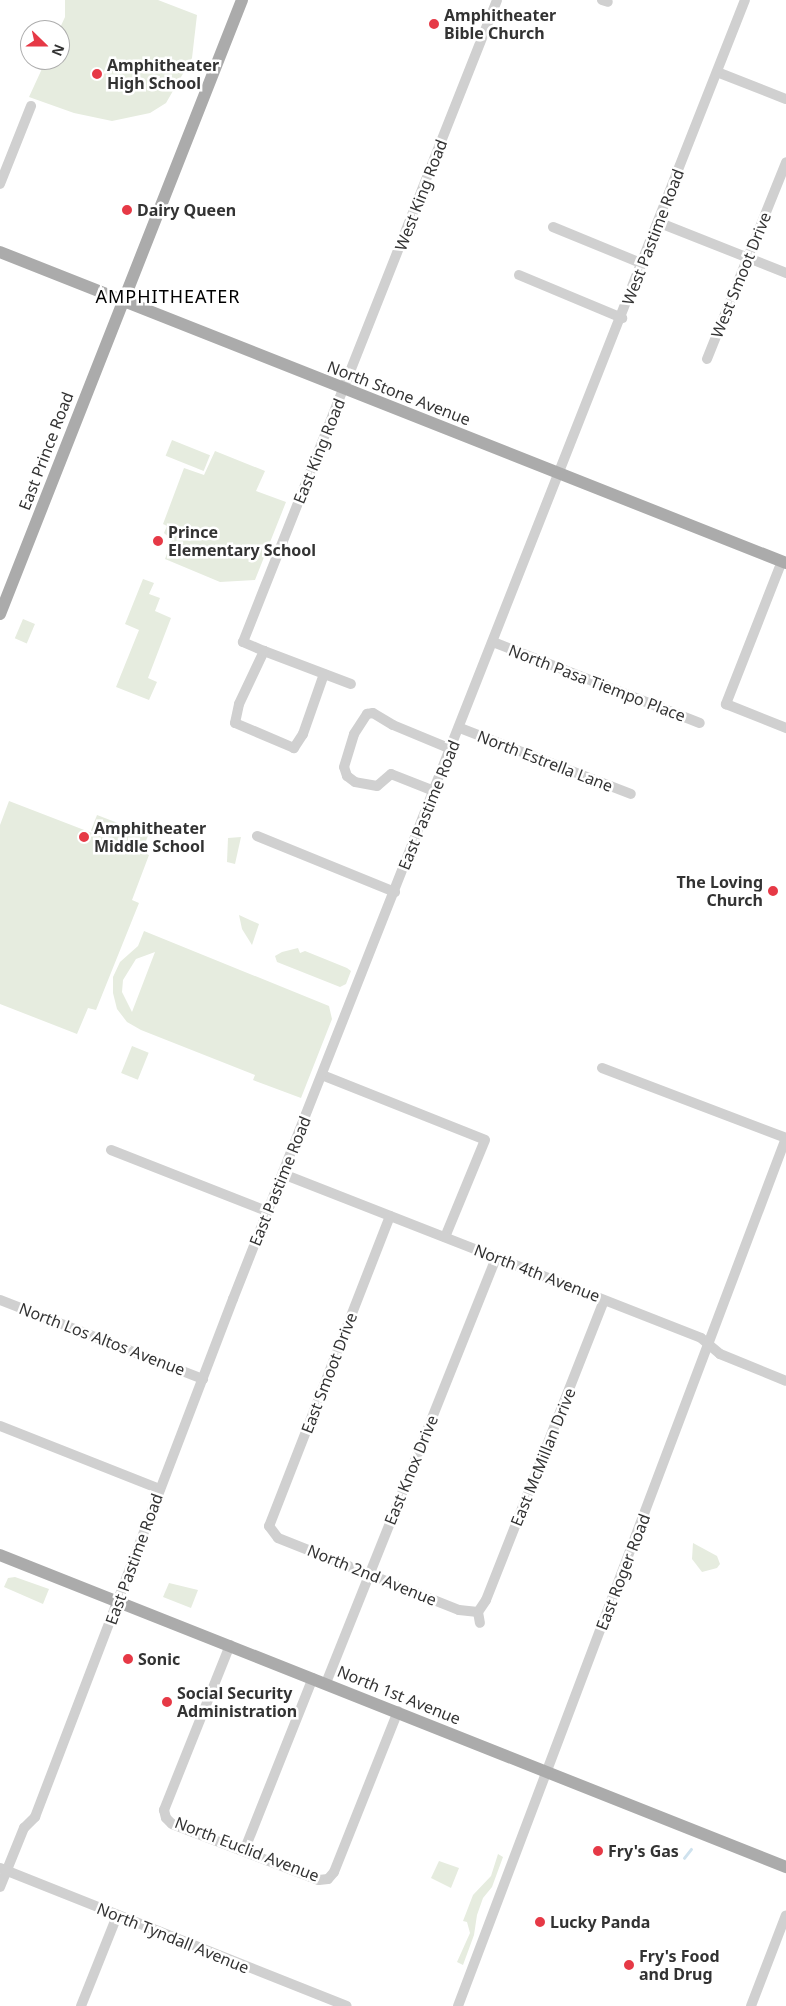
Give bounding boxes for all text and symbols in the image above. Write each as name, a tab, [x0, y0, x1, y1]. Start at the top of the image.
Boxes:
place label: Amphitheater Bible Church	[444, 5, 556, 43]
marker: Amphitheater Bible Church	[428, 18, 440, 30]
north arrow	[20, 20, 70, 70]
text: N	[48, 42, 69, 59]
place label: Amphitheater High School	[107, 55, 219, 93]
marker: Amphitheater High School	[91, 68, 103, 80]
street label: West King Road	[391, 137, 451, 253]
street label: West Pastime Road	[618, 166, 688, 308]
place label: Dairy Queen	[137, 200, 236, 220]
marker: Dairy Queen	[121, 204, 133, 216]
street label: West Smoot Drive	[707, 209, 775, 341]
district label: AMPHITHEATER	[94, 285, 242, 307]
street label: North Stone Avenue	[325, 357, 473, 429]
street label: East Prince Road	[15, 389, 77, 513]
street label: East King Road	[289, 396, 349, 506]
place label: Prince Elementary School	[168, 522, 316, 560]
marker: Prince Elementary School	[152, 535, 164, 547]
street label: North Pasa Tiempo Place	[506, 640, 688, 726]
street label: North Estrella Lane	[475, 726, 615, 796]
street label: East Pastime Road	[394, 737, 464, 873]
place label: Amphitheater Middle School	[94, 818, 206, 856]
marker: Amphitheater Middle School	[78, 831, 90, 843]
place label: The Loving Church	[677, 872, 763, 910]
marker: The Loving Church	[767, 885, 779, 897]
street label: East Pastime Road	[245, 1113, 315, 1249]
street label: North 4th Avenue	[471, 1240, 603, 1306]
street label: North Los Altos Avenue	[16, 1299, 188, 1379]
street label: East Smoot Drive	[297, 1310, 361, 1436]
street label: East McMillan Drive	[507, 1385, 579, 1529]
street label: East Knox Drive	[380, 1412, 442, 1528]
street label: East Pastime Road	[101, 1491, 167, 1627]
street label: East Roger Road	[592, 1511, 654, 1633]
street label: North 2nd Avenue	[305, 1540, 439, 1610]
place label: Sonic	[138, 1649, 180, 1669]
marker: Sonic	[122, 1653, 134, 1665]
street label: North 1st Avenue	[335, 1662, 463, 1728]
place label: Social Security Administration	[177, 1683, 297, 1721]
marker: Social Security Administration	[161, 1696, 173, 1708]
street label: North Euclid Avenue	[172, 1813, 322, 1885]
place label: Fry's Gas	[608, 1841, 679, 1861]
marker: Fry's Gas	[592, 1845, 604, 1857]
street label: North Tyndall Avenue	[94, 1899, 252, 1977]
place label: Lucky Panda	[550, 1912, 650, 1932]
marker: Lucky Panda	[534, 1916, 546, 1928]
place label: Fry's Food and Drug	[639, 1946, 720, 1984]
marker: Fry's Food and Drug	[623, 1959, 635, 1971]

